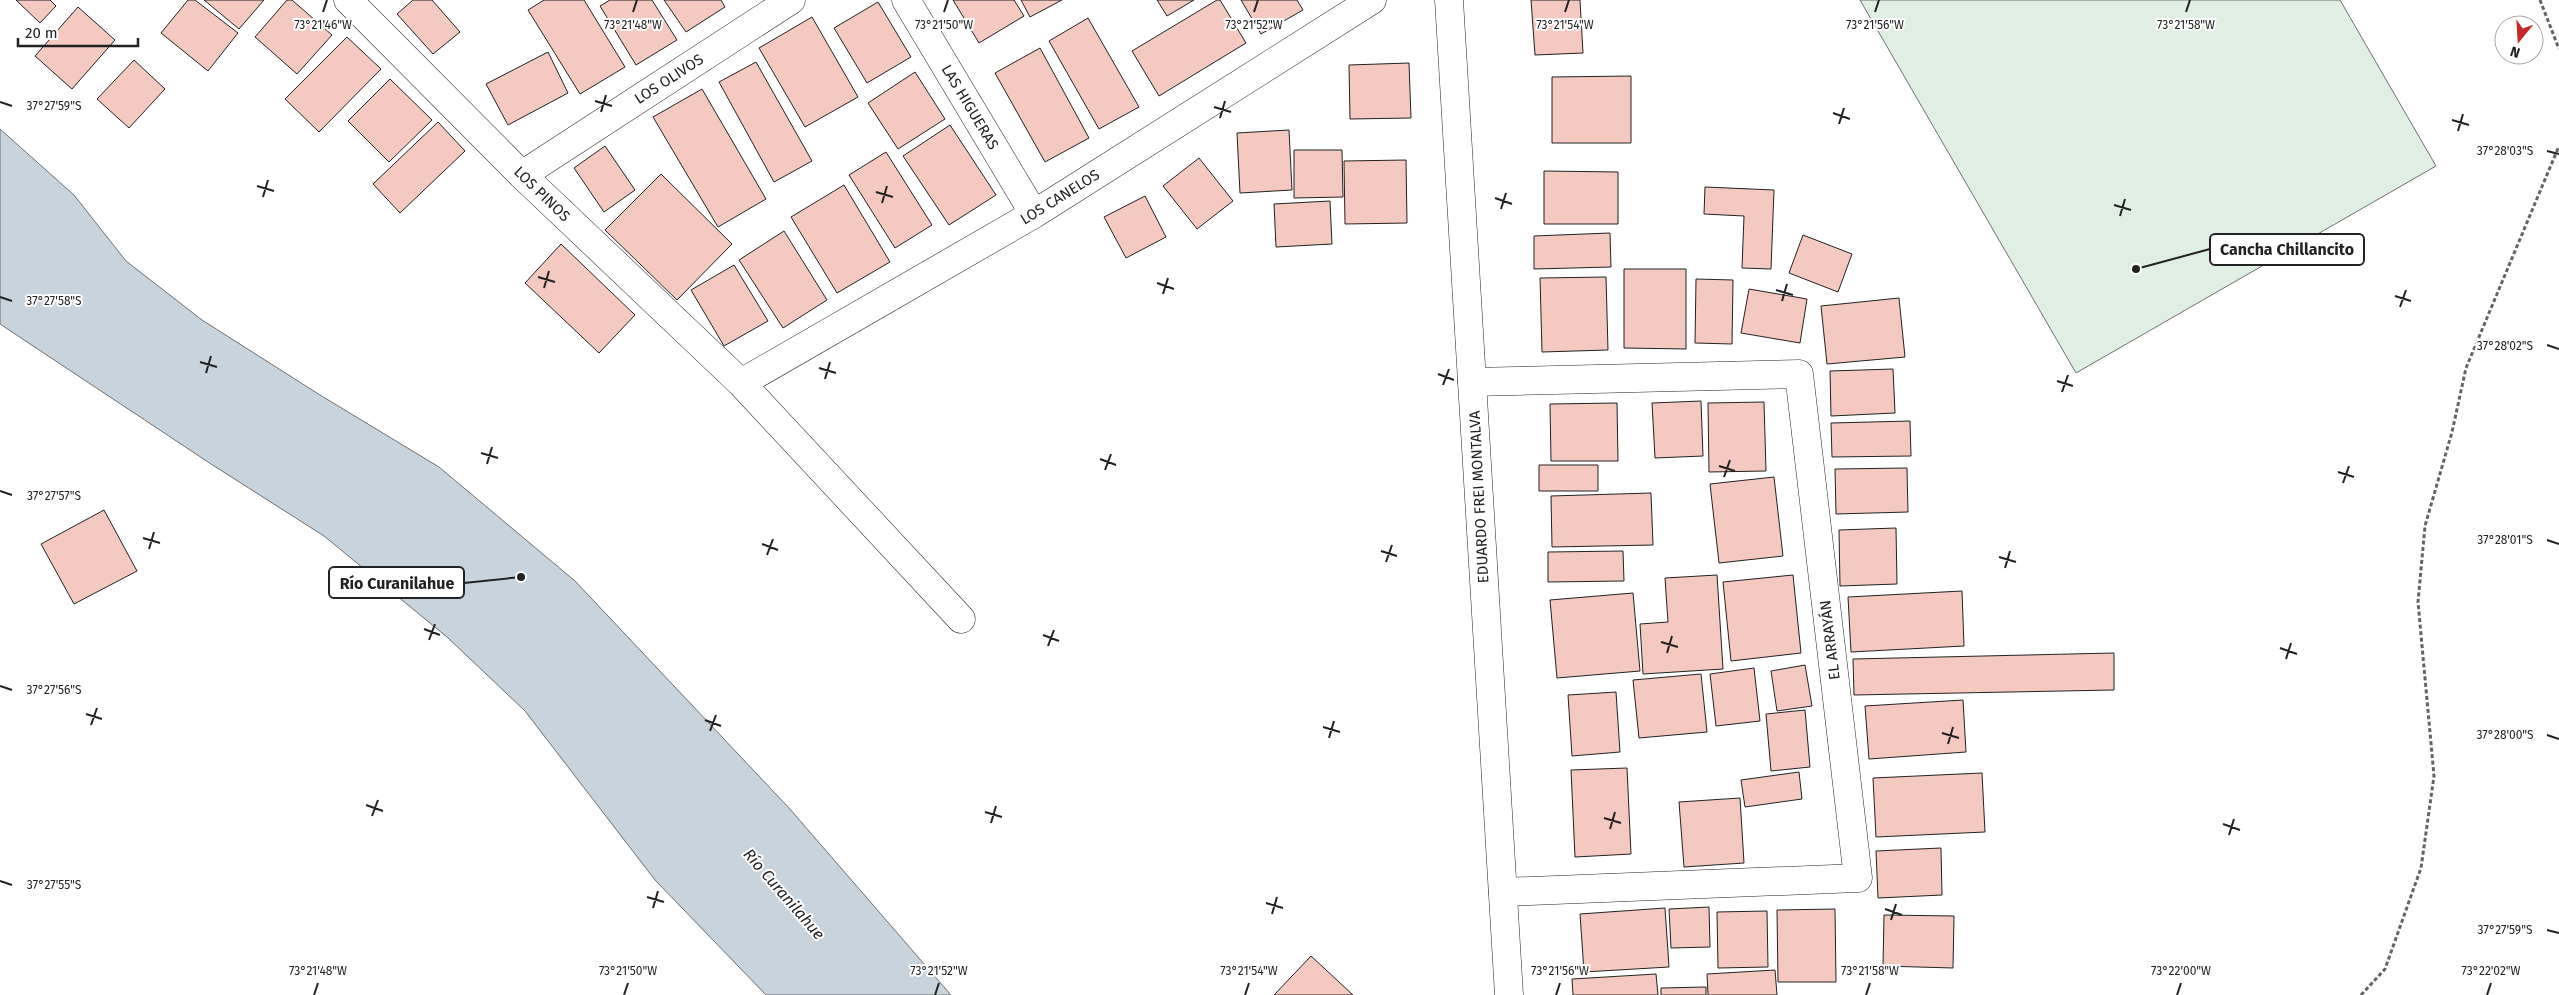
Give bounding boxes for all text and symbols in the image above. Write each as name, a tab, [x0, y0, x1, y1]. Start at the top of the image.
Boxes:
scale bar	[18, 15, 138, 47]
north arrow	[2494, 15, 2544, 65]
text: 73°21'46"W	[294, 18, 352, 32]
text: 73°21'48"W	[604, 18, 662, 32]
text: 73°21'50"W	[915, 18, 973, 32]
text: 73°21'52"W	[1225, 18, 1283, 32]
text: 73°21'54"W	[1536, 18, 1594, 32]
text: 73°21'56"W	[1846, 18, 1904, 32]
text: 73°21'58"W	[2157, 18, 2215, 32]
text: 20 m	[25, 24, 58, 42]
text: N	[2508, 42, 2522, 61]
street label: LOS OLIVOS	[631, 50, 707, 108]
street label: LAS HIGUERAS	[938, 61, 1002, 153]
text: 37°27'59"S	[27, 99, 82, 113]
text: 37°28'03"S	[2477, 144, 2534, 158]
street label: LOS PINOS	[510, 163, 574, 225]
street label: LOS CANELOS	[1017, 166, 1103, 228]
callout: Cancha Chillancito	[2210, 234, 2364, 265]
text: Cancha Chillancito	[2220, 240, 2354, 259]
text: 37°27'58"S	[26, 294, 82, 308]
text: 37°28'02"S	[2477, 339, 2534, 353]
street label: EDUARDO FREI MONTALVA	[1465, 410, 1493, 584]
text: 37°27'57"S	[27, 489, 81, 503]
text: 37°28'01"S	[2477, 533, 2533, 547]
callout: Río Curanilahue	[329, 567, 464, 598]
text: Río Curanilahue	[340, 574, 454, 593]
street label: EL ARRAYÁN	[1816, 599, 1844, 681]
text: 37°27'56"S	[26, 683, 82, 697]
text: 37°28'00"S	[2476, 728, 2534, 742]
water label: Río Curanilahue	[739, 845, 829, 943]
text: 37°27'55"S	[27, 878, 82, 892]
text: 37°27'59"S	[2478, 923, 2533, 937]
text: 73°21'48"W	[289, 964, 347, 978]
text: 73°21'50"W	[599, 964, 657, 978]
text: 73°21'52"W	[910, 964, 968, 978]
text: 73°21'54"W	[1220, 964, 1278, 978]
text: 73°21'56"W	[1531, 964, 1589, 978]
text: 73°21'58"W	[1841, 964, 1899, 978]
text: 73°22'00"W	[2151, 964, 2211, 978]
text: 73°22'02"W	[2461, 964, 2521, 978]

